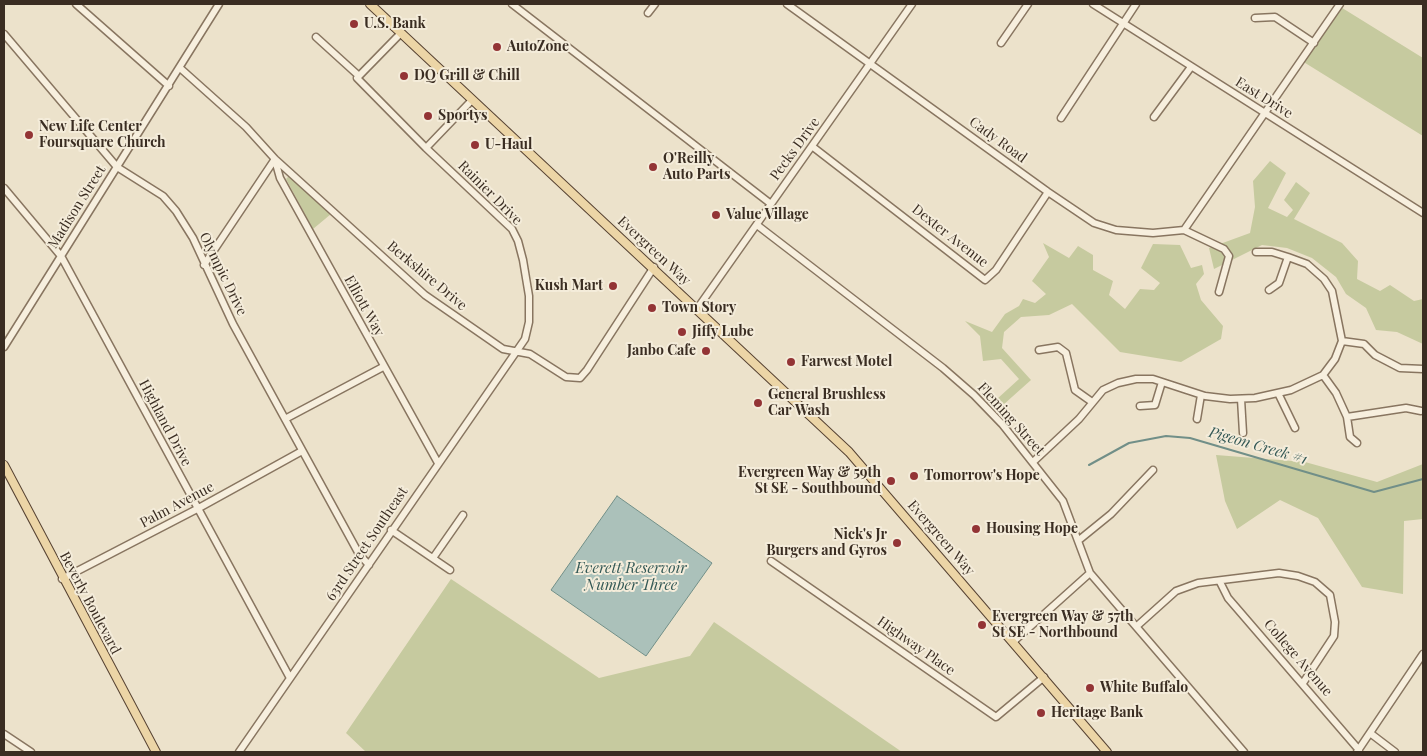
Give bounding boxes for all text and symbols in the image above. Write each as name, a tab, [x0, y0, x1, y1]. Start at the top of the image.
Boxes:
place label: U.S. Bank	[364, 16, 426, 32]
marker: U.S. Bank	[348, 18, 360, 30]
place label: AutoZone	[507, 39, 569, 55]
marker: AutoZone	[491, 41, 503, 53]
place label: DQ Grill & Chill	[414, 68, 520, 84]
marker: DQ Grill & Chill	[398, 70, 410, 82]
street label: East Drive	[1232, 74, 1296, 122]
place label: Sportys	[438, 108, 488, 124]
marker: Sportys	[422, 110, 434, 122]
street label: Cady Road	[966, 113, 1030, 167]
street label: Pecks Drive	[767, 114, 823, 184]
place label: New Life Center Foursquare Church	[39, 119, 166, 152]
marker: New Life Center Foursquare Church	[23, 129, 35, 141]
place label: U-Haul	[485, 137, 532, 153]
marker: U-Haul	[469, 139, 481, 151]
place label: O'Reilly Auto Parts	[663, 151, 730, 184]
street label: Rainier Drive	[454, 157, 526, 229]
marker: O'Reilly Auto Parts	[647, 161, 659, 173]
street label: Madison Street	[45, 162, 109, 252]
street label: Dexter Avenue	[908, 201, 992, 271]
place label: Value Village	[726, 207, 809, 223]
marker: Value Village	[710, 209, 722, 221]
street label: Evergreen Way	[614, 213, 694, 289]
street label: Olympic Drive	[196, 230, 250, 318]
street label: Berkshire Drive	[384, 238, 470, 314]
street label: Elliott Way	[340, 273, 388, 339]
place label: Kush Mart	[535, 278, 603, 294]
marker: Kush Mart	[607, 280, 619, 292]
place label: Town Story	[662, 300, 736, 316]
marker: Town Story	[646, 302, 658, 314]
place label: Jiffy Lube	[692, 324, 754, 340]
marker: Jiffy Lube	[676, 326, 688, 338]
place label: Janbo Cafe	[627, 343, 696, 359]
marker: Janbo Cafe	[700, 345, 712, 357]
place label: Farwest Motel	[801, 354, 892, 370]
marker: Farwest Motel	[785, 356, 797, 368]
street label: Highland Drive	[135, 377, 195, 469]
street label: Fleming Street	[974, 379, 1048, 459]
place label: General Brushless Car Wash	[768, 387, 886, 420]
marker: General Brushless Car Wash	[752, 397, 764, 409]
water label: Pigeon Creek #1	[1207, 423, 1309, 469]
place label: Evergreen Way & 59th St SE - Southbound	[738, 465, 881, 498]
place label: Tomorrow's Hope	[924, 468, 1040, 484]
marker: Tomorrow's Hope	[908, 470, 920, 482]
marker: Evergreen Way & 59th St SE - Southbound	[885, 475, 897, 487]
street label: Palm Avenue	[137, 479, 217, 531]
street label: 63rd Street Southeast	[323, 484, 411, 604]
street label: Evergreen Way	[904, 497, 978, 579]
place label: Housing Hope	[986, 521, 1078, 537]
marker: Housing Hope	[970, 523, 982, 535]
place label: Nick's Jr Burgers and Gyros	[766, 527, 887, 560]
marker: Nick's Jr Burgers and Gyros	[891, 537, 903, 549]
street label: Beverly Boulevard	[56, 549, 124, 657]
water label: Everett Reservoir Number Three	[575, 559, 687, 594]
place label: Evergreen Way & 57th St SE - Northbound	[992, 609, 1134, 642]
street label: Highway Place	[874, 613, 958, 679]
street label: College Avenue	[1260, 616, 1336, 700]
marker: Evergreen Way & 57th St SE - Northbound	[976, 619, 988, 631]
place label: White Buffalo	[1100, 680, 1188, 696]
marker: White Buffalo	[1084, 682, 1096, 694]
place label: Heritage Bank	[1051, 705, 1143, 721]
marker: Heritage Bank	[1035, 707, 1047, 719]

